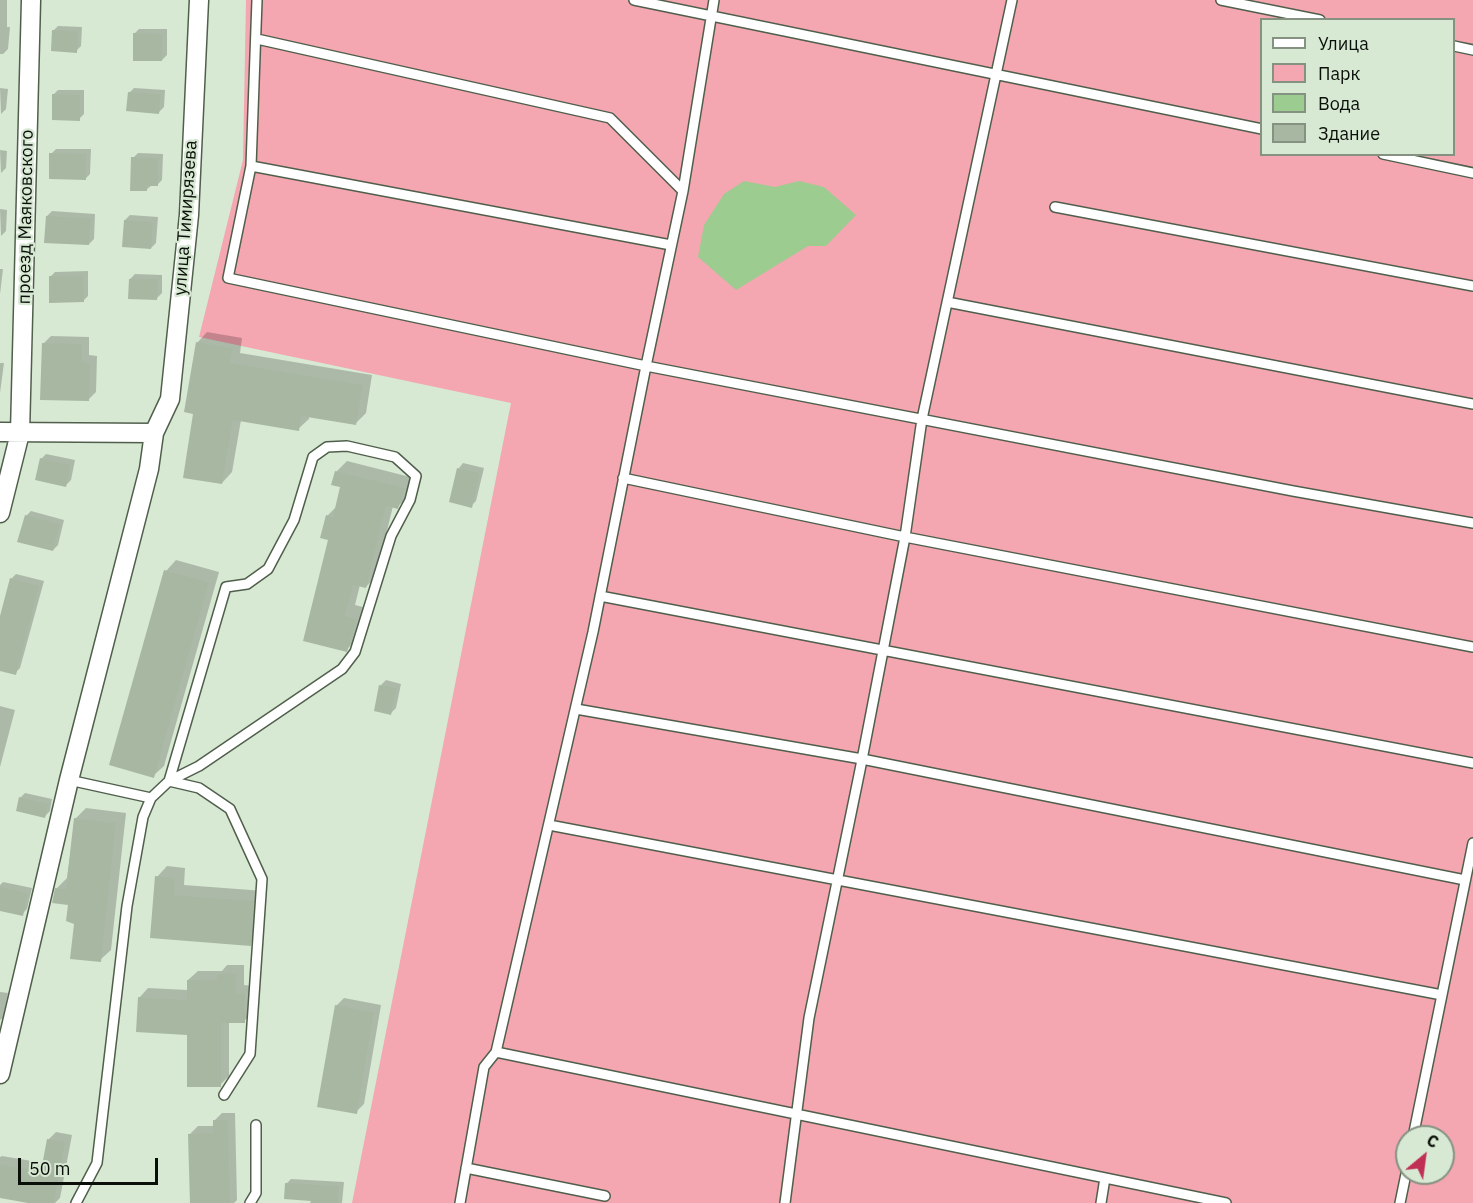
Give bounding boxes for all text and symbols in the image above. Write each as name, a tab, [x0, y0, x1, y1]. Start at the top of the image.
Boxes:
legend	[1260, 18, 1455, 156]
text: Улица	[1318, 32, 1369, 55]
text: Парк	[1318, 62, 1360, 85]
text: Вода	[1318, 92, 1360, 115]
text: Здание	[1318, 122, 1380, 145]
street label: проезд Маяковского	[14, 130, 38, 304]
street label: улица Тимирязева	[170, 140, 202, 296]
north arrow	[1395, 1125, 1455, 1185]
text: С	[1423, 1130, 1442, 1152]
scale bar	[21, 1146, 160, 1184]
text: 50 m	[29, 1157, 71, 1180]

